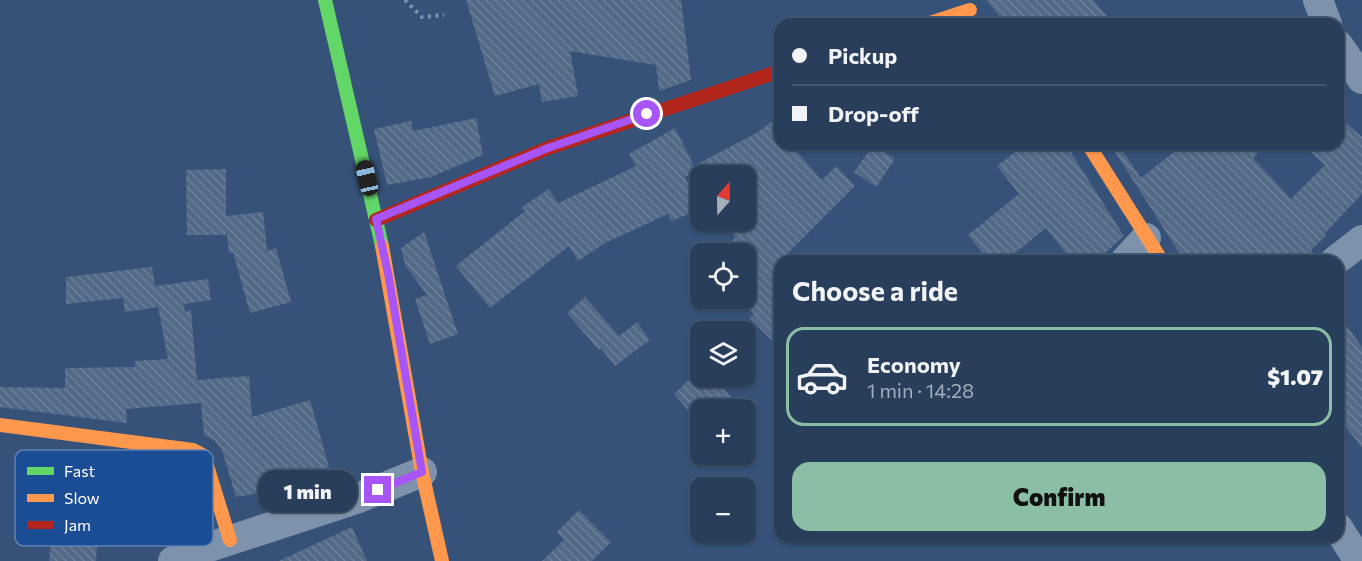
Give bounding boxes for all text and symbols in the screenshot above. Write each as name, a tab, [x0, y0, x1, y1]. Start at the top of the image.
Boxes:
text: Pickup	[828, 42, 897, 69]
route start	[633, 100, 660, 127]
text: Drop-off	[828, 100, 919, 127]
car	[354, 158, 380, 198]
north arrow	[690, 165, 756, 231]
map controls	[690, 165, 756, 543]
button: locate	[690, 243, 756, 309]
text: Choose a ride	[792, 274, 958, 307]
button: layers	[690, 321, 756, 387]
icon: car	[795, 350, 849, 404]
text: Economy	[867, 351, 961, 378]
text: $1.07	[1267, 363, 1323, 390]
text: 1 min · 14:28	[867, 378, 974, 402]
button: +	[690, 399, 756, 465]
legend	[15, 450, 213, 546]
text: Fast	[64, 461, 95, 480]
button: Confirm	[792, 462, 1326, 531]
callout: 1 min	[258, 469, 357, 511]
route end	[364, 476, 391, 503]
button: −	[690, 477, 756, 543]
text: 1 min	[283, 479, 332, 503]
text: Slow	[64, 488, 100, 507]
text: Jam	[64, 515, 91, 534]

